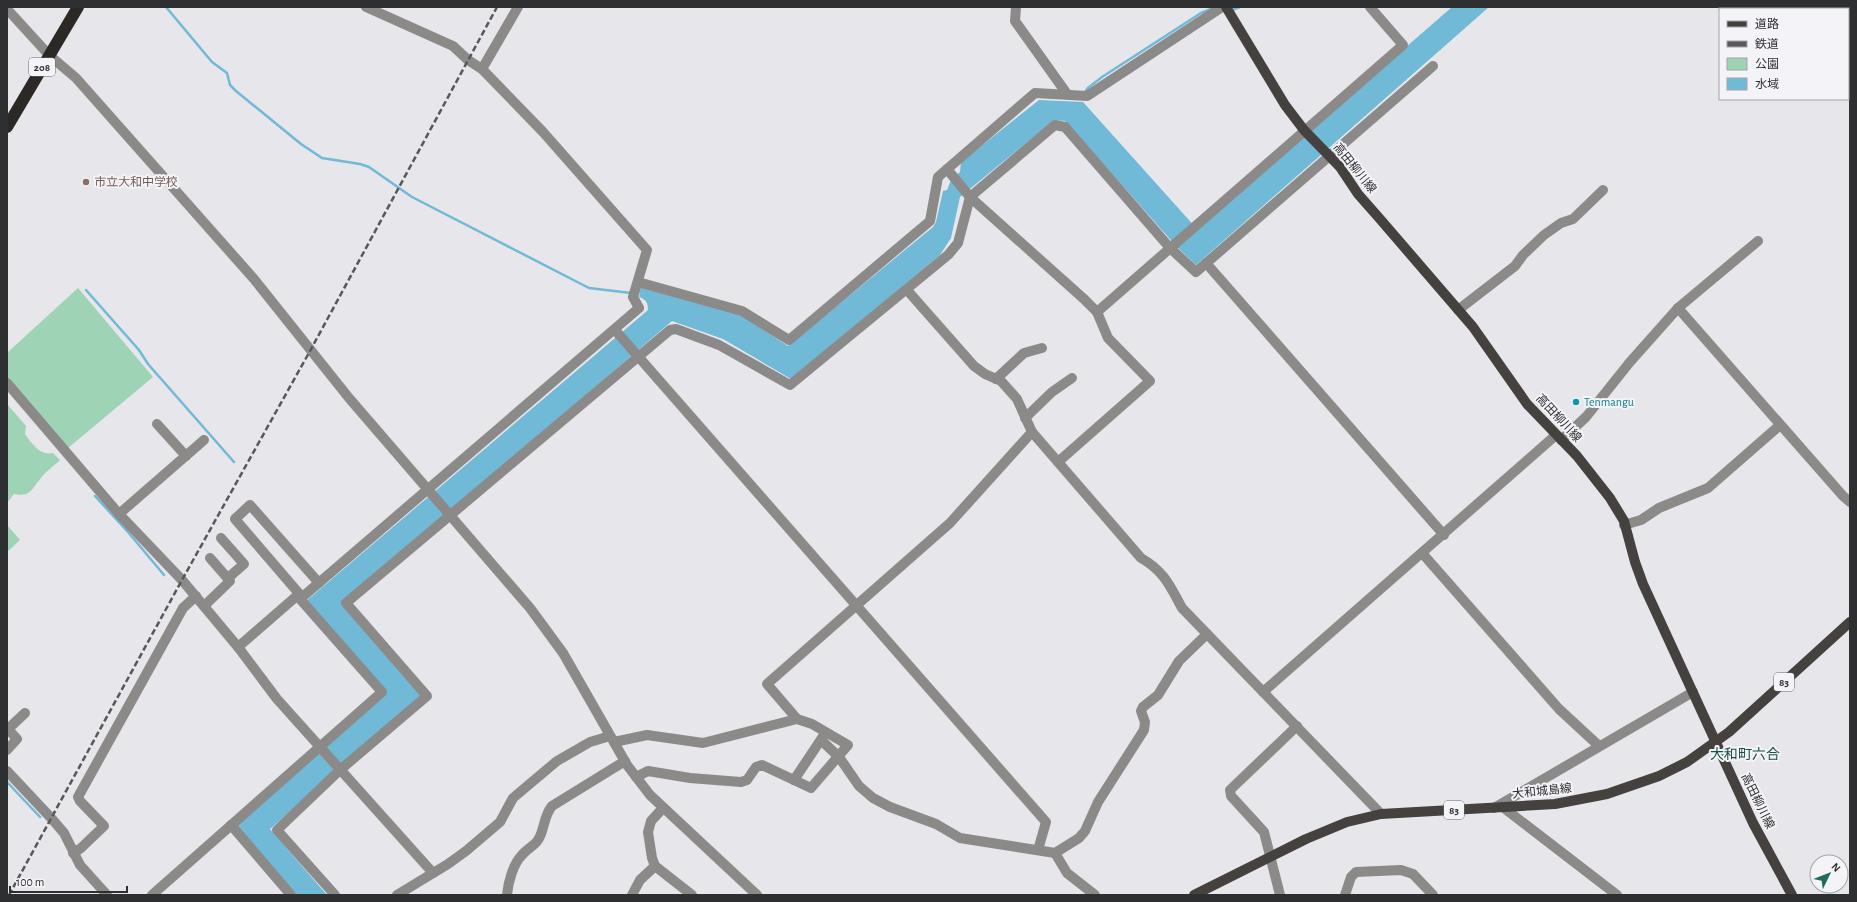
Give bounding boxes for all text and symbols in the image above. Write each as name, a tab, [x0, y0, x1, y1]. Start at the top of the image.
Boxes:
legend	[1719, 8, 1849, 100]
text: 道路	[1755, 17, 1779, 30]
text: 鉄道	[1755, 37, 1779, 50]
road number: 208	[29, 58, 55, 76]
text: 公園	[1755, 58, 1779, 70]
text: 水域	[1755, 78, 1779, 90]
street label: 高田柳川線	[1331, 140, 1379, 195]
place label: 市立大和中学校	[94, 175, 178, 188]
marker: 市立大和中学校	[81, 177, 91, 187]
street label: 高田柳川線	[1534, 391, 1585, 444]
place label: Tenmangu	[1584, 396, 1634, 408]
marker: Tenmangu	[1571, 397, 1581, 407]
road number: 83	[1774, 673, 1794, 691]
district label: 大和町六合	[1710, 747, 1780, 762]
street label: 高田柳川線	[1739, 771, 1777, 831]
street label: 大和城島線	[1511, 781, 1572, 800]
road number: 83	[1444, 801, 1464, 819]
north arrow	[1809, 854, 1849, 894]
text: N	[1829, 861, 1843, 874]
scale bar	[10, 868, 127, 894]
text: 100 m	[16, 876, 44, 888]

